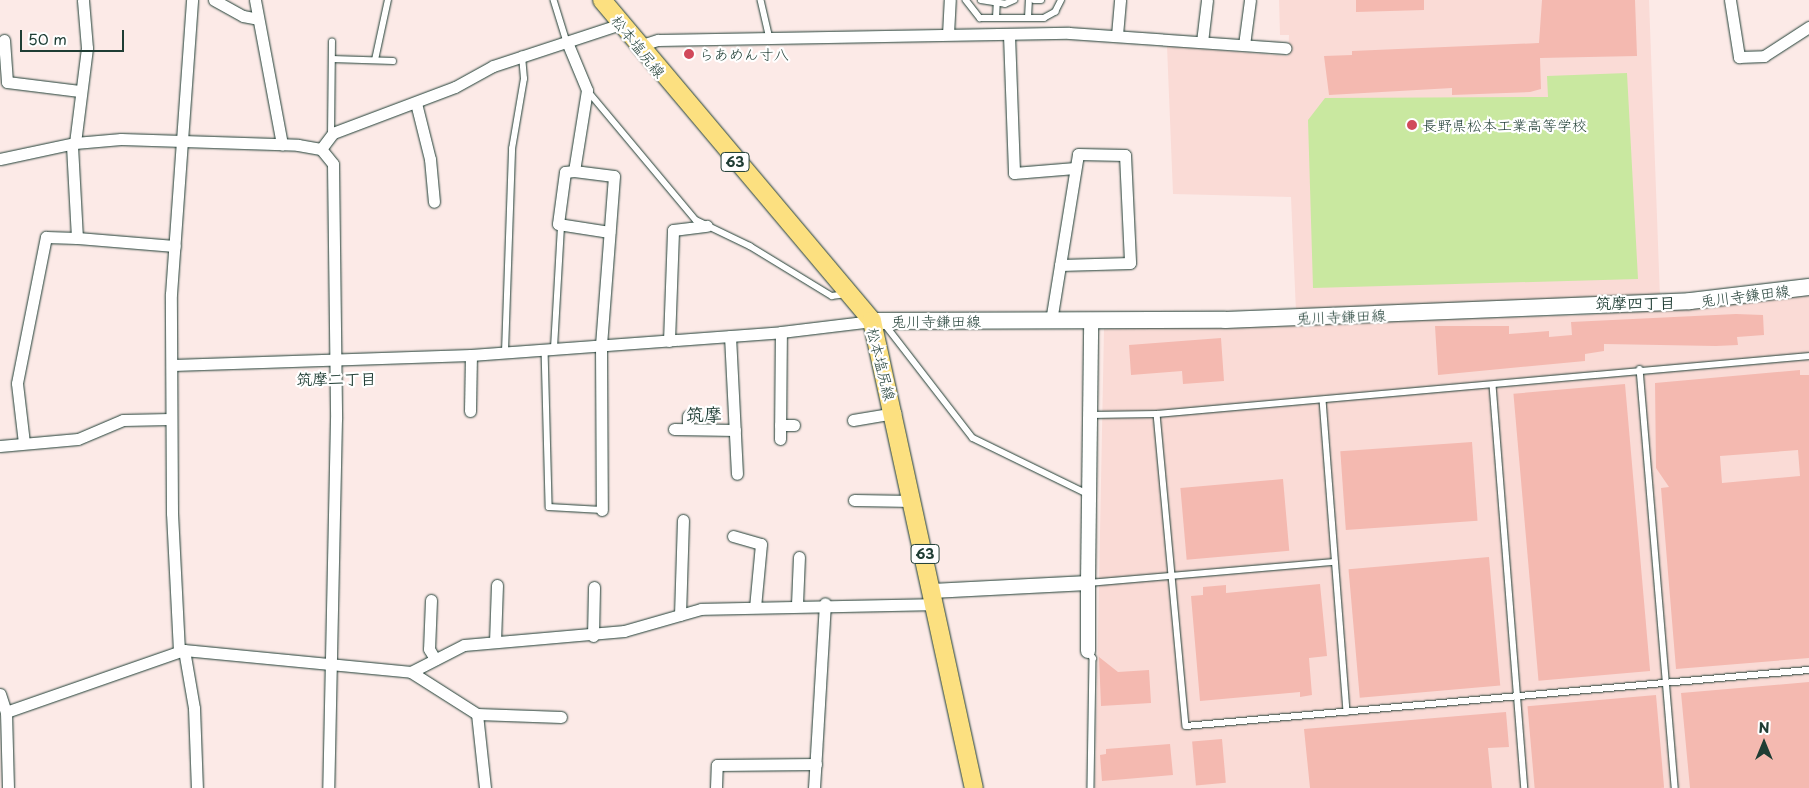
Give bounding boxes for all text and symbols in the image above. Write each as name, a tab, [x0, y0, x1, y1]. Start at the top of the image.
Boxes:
street label: 松本塩尻線	[608, 11, 670, 81]
scale bar	[22, 20, 126, 52]
text: 50 m	[28, 27, 67, 50]
place label: らあめん寸八	[699, 45, 789, 63]
marker: らあめん寸八	[683, 48, 695, 60]
place label: 長野県松本工業高等学校	[1422, 116, 1587, 134]
marker: 長野県松本工業高等学校	[1406, 119, 1418, 131]
road number: 63	[720, 150, 750, 173]
street label: 兎川寺鎌田線	[1699, 281, 1791, 309]
district label: 筑摩四丁目	[1595, 292, 1675, 312]
street label: 兎川寺鎌田線	[1296, 305, 1386, 327]
street label: 兎川寺鎌田線	[891, 312, 981, 330]
street label: 松本塩尻線	[864, 325, 900, 403]
district label: 筑摩二丁目	[296, 368, 376, 388]
district label: 筑摩	[686, 403, 722, 425]
road number: 63	[910, 542, 940, 566]
text: N	[1758, 717, 1770, 738]
north arrow	[1739, 718, 1789, 768]

